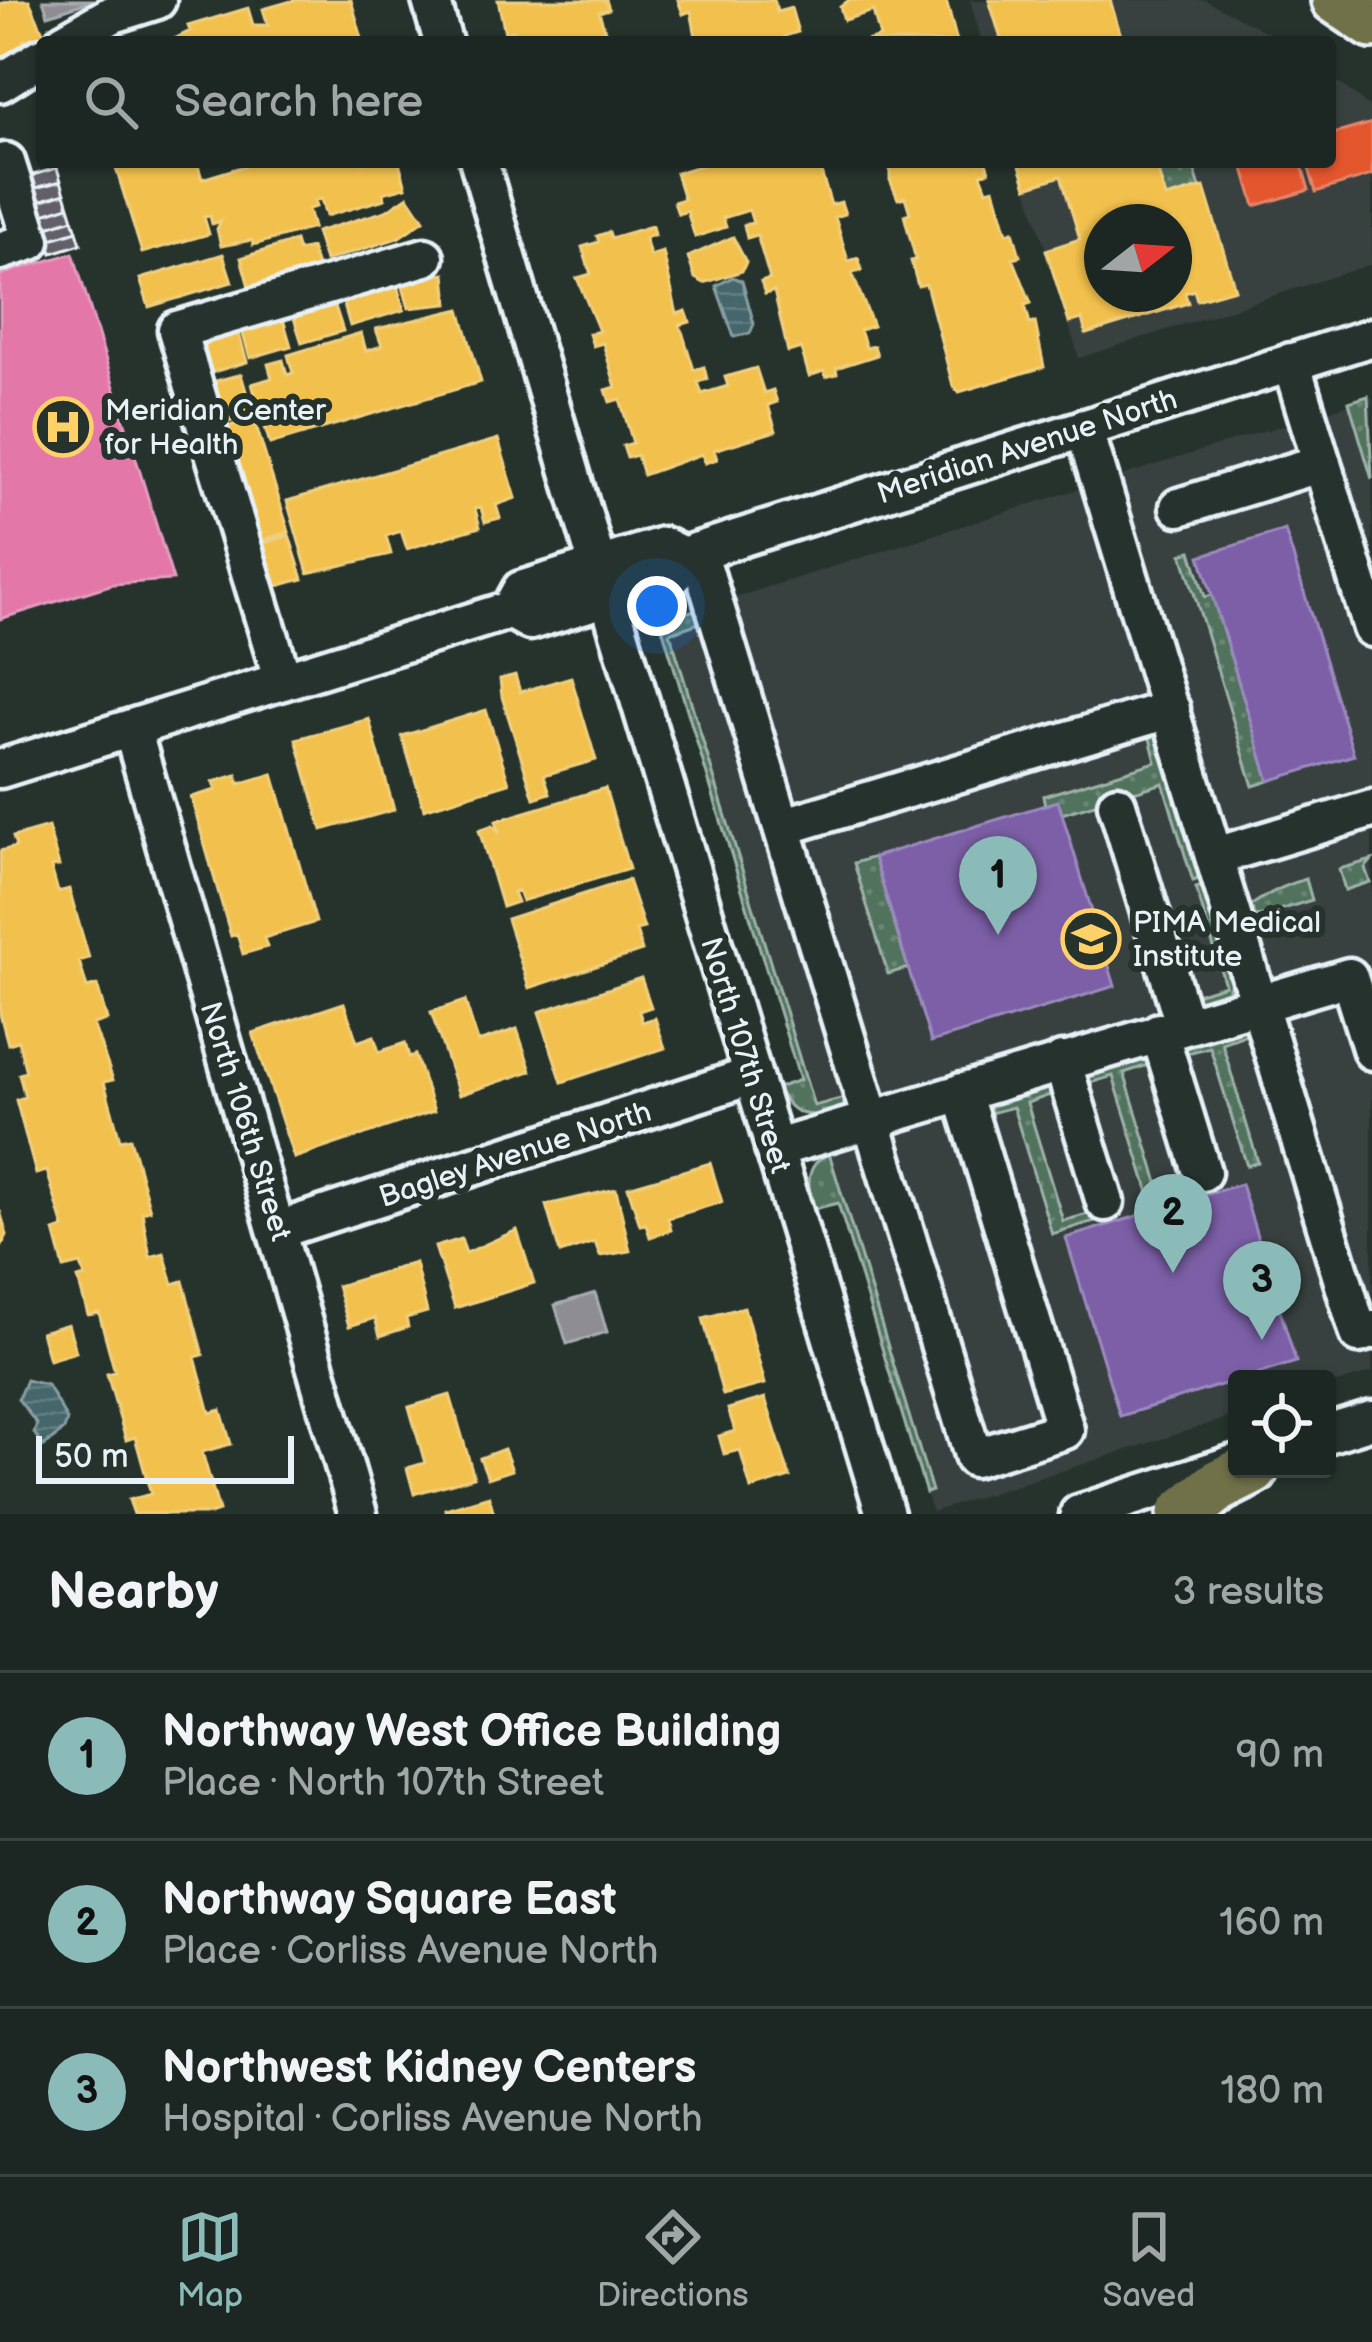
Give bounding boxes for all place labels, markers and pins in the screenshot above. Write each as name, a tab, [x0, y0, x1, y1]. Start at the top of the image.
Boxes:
place label: Meridian Center for Health	[105, 393, 327, 463]
hospital icon: Meridian Center for Health	[32, 396, 94, 458]
pin: 1	[959, 836, 1037, 935]
place label: PIMA Medical Institute	[1133, 905, 1321, 975]
school or university icon: PIMA Medical Institute	[1060, 908, 1122, 970]
pin: 2	[1134, 1174, 1212, 1273]
pin: 3	[1223, 1241, 1301, 1340]

